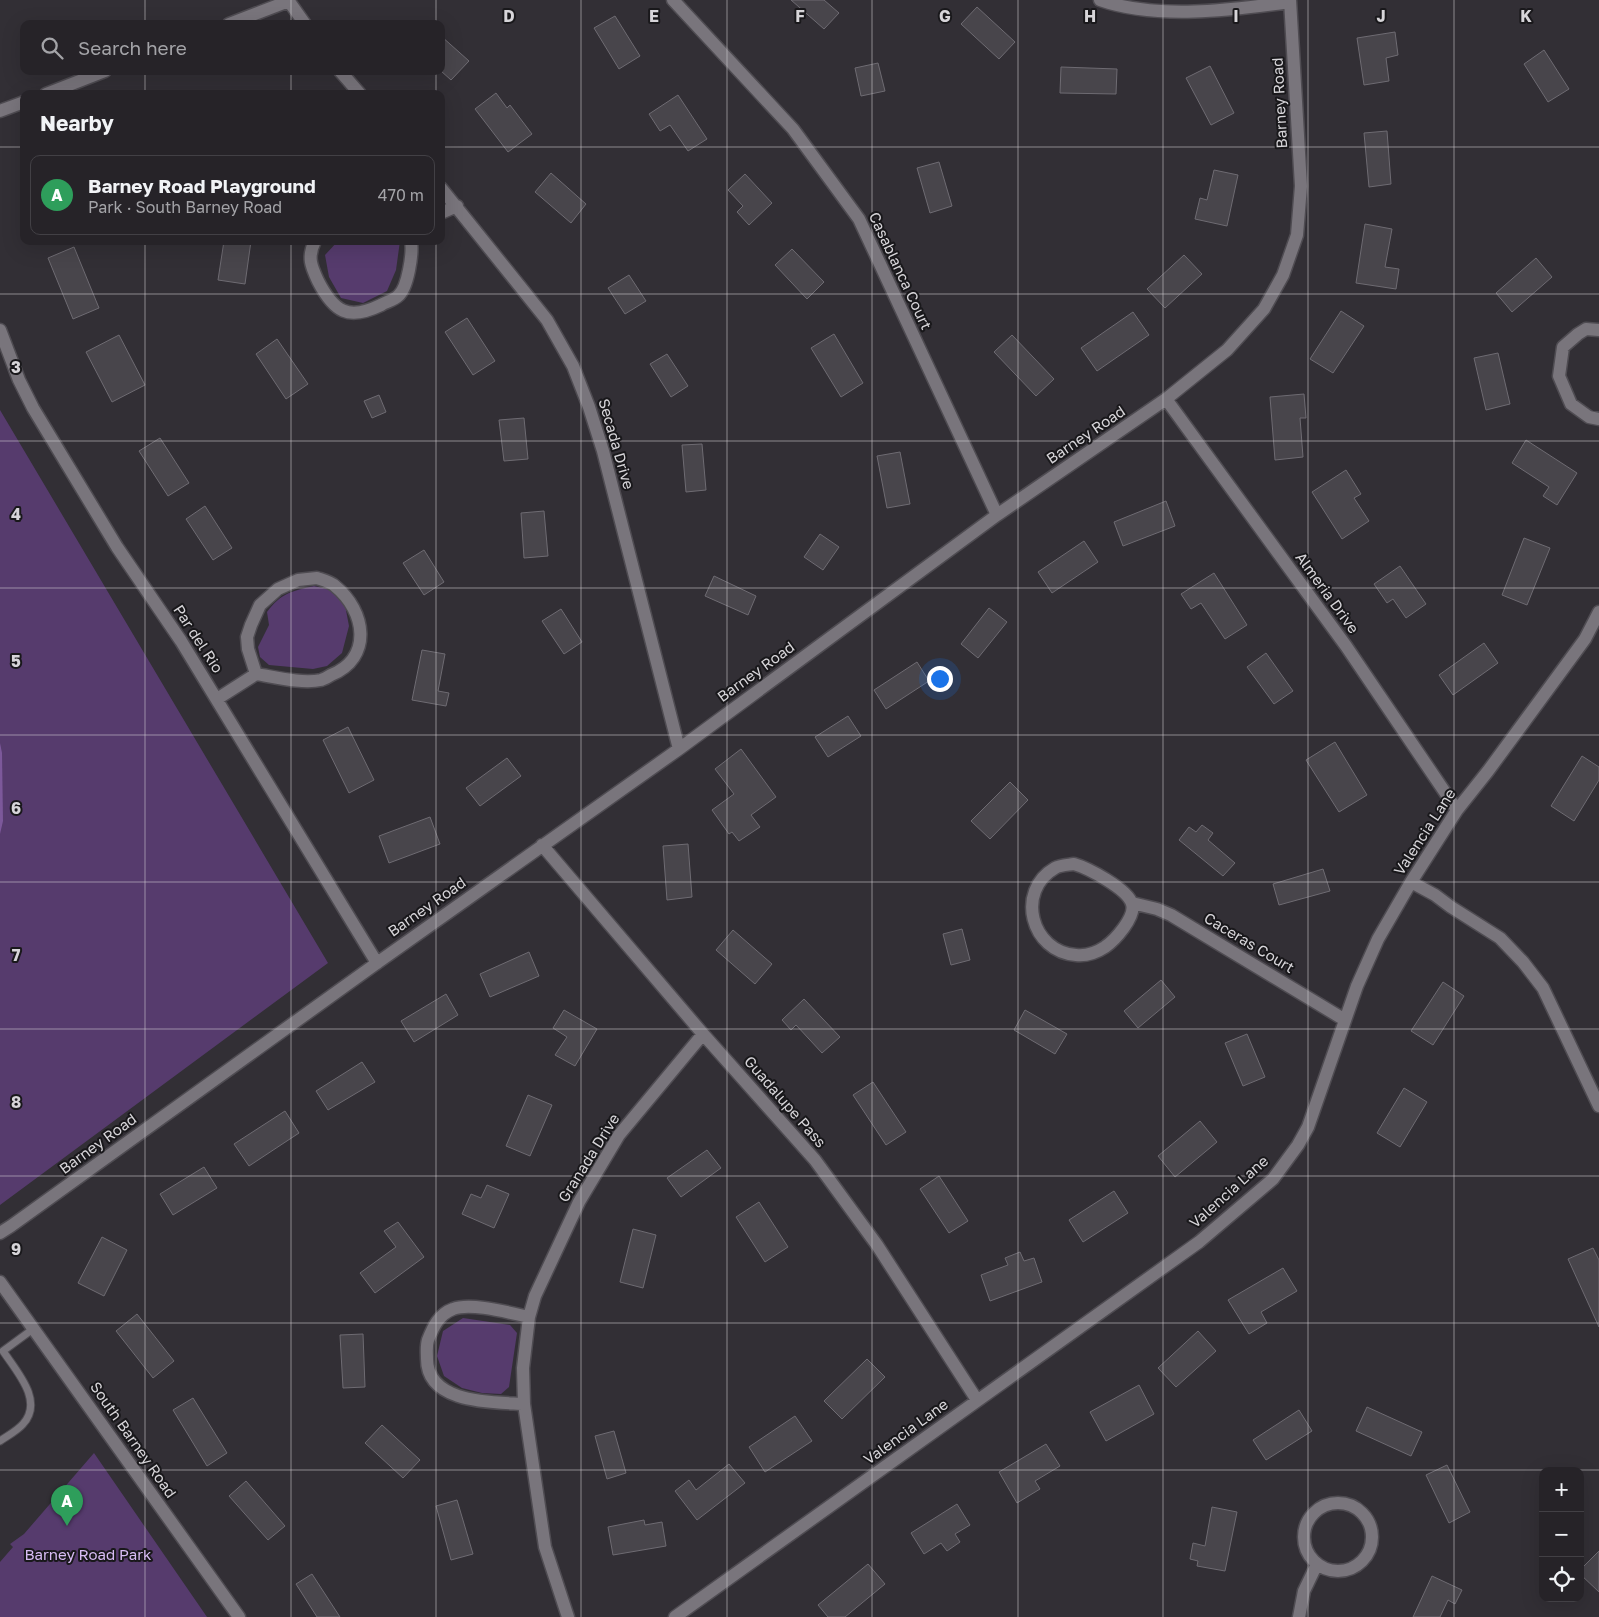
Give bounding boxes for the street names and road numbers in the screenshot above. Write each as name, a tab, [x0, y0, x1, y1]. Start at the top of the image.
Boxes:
street label: Barney Road	[1268, 57, 1290, 149]
street label: Casablanca Court	[866, 209, 936, 332]
street label: Secada Drive	[595, 396, 639, 491]
street label: Barney Road	[1043, 401, 1128, 467]
street label: Almeria Drive	[1292, 548, 1363, 637]
street label: Par del Rio	[170, 601, 227, 676]
street label: Barney Road	[713, 637, 797, 705]
street label: Valencia Lane	[1389, 784, 1459, 878]
street label: Barney Road	[384, 873, 469, 940]
street label: Caceras Court	[1201, 908, 1298, 976]
street label: Guadalupe Pass	[741, 1052, 830, 1151]
street label: Barney Road	[55, 1109, 139, 1177]
street label: Granada Drive	[554, 1110, 623, 1205]
street label: Valencia Lane	[1185, 1151, 1272, 1231]
street label: South Barney Road	[87, 1378, 181, 1501]
street label: Valencia Lane	[860, 1394, 951, 1468]

